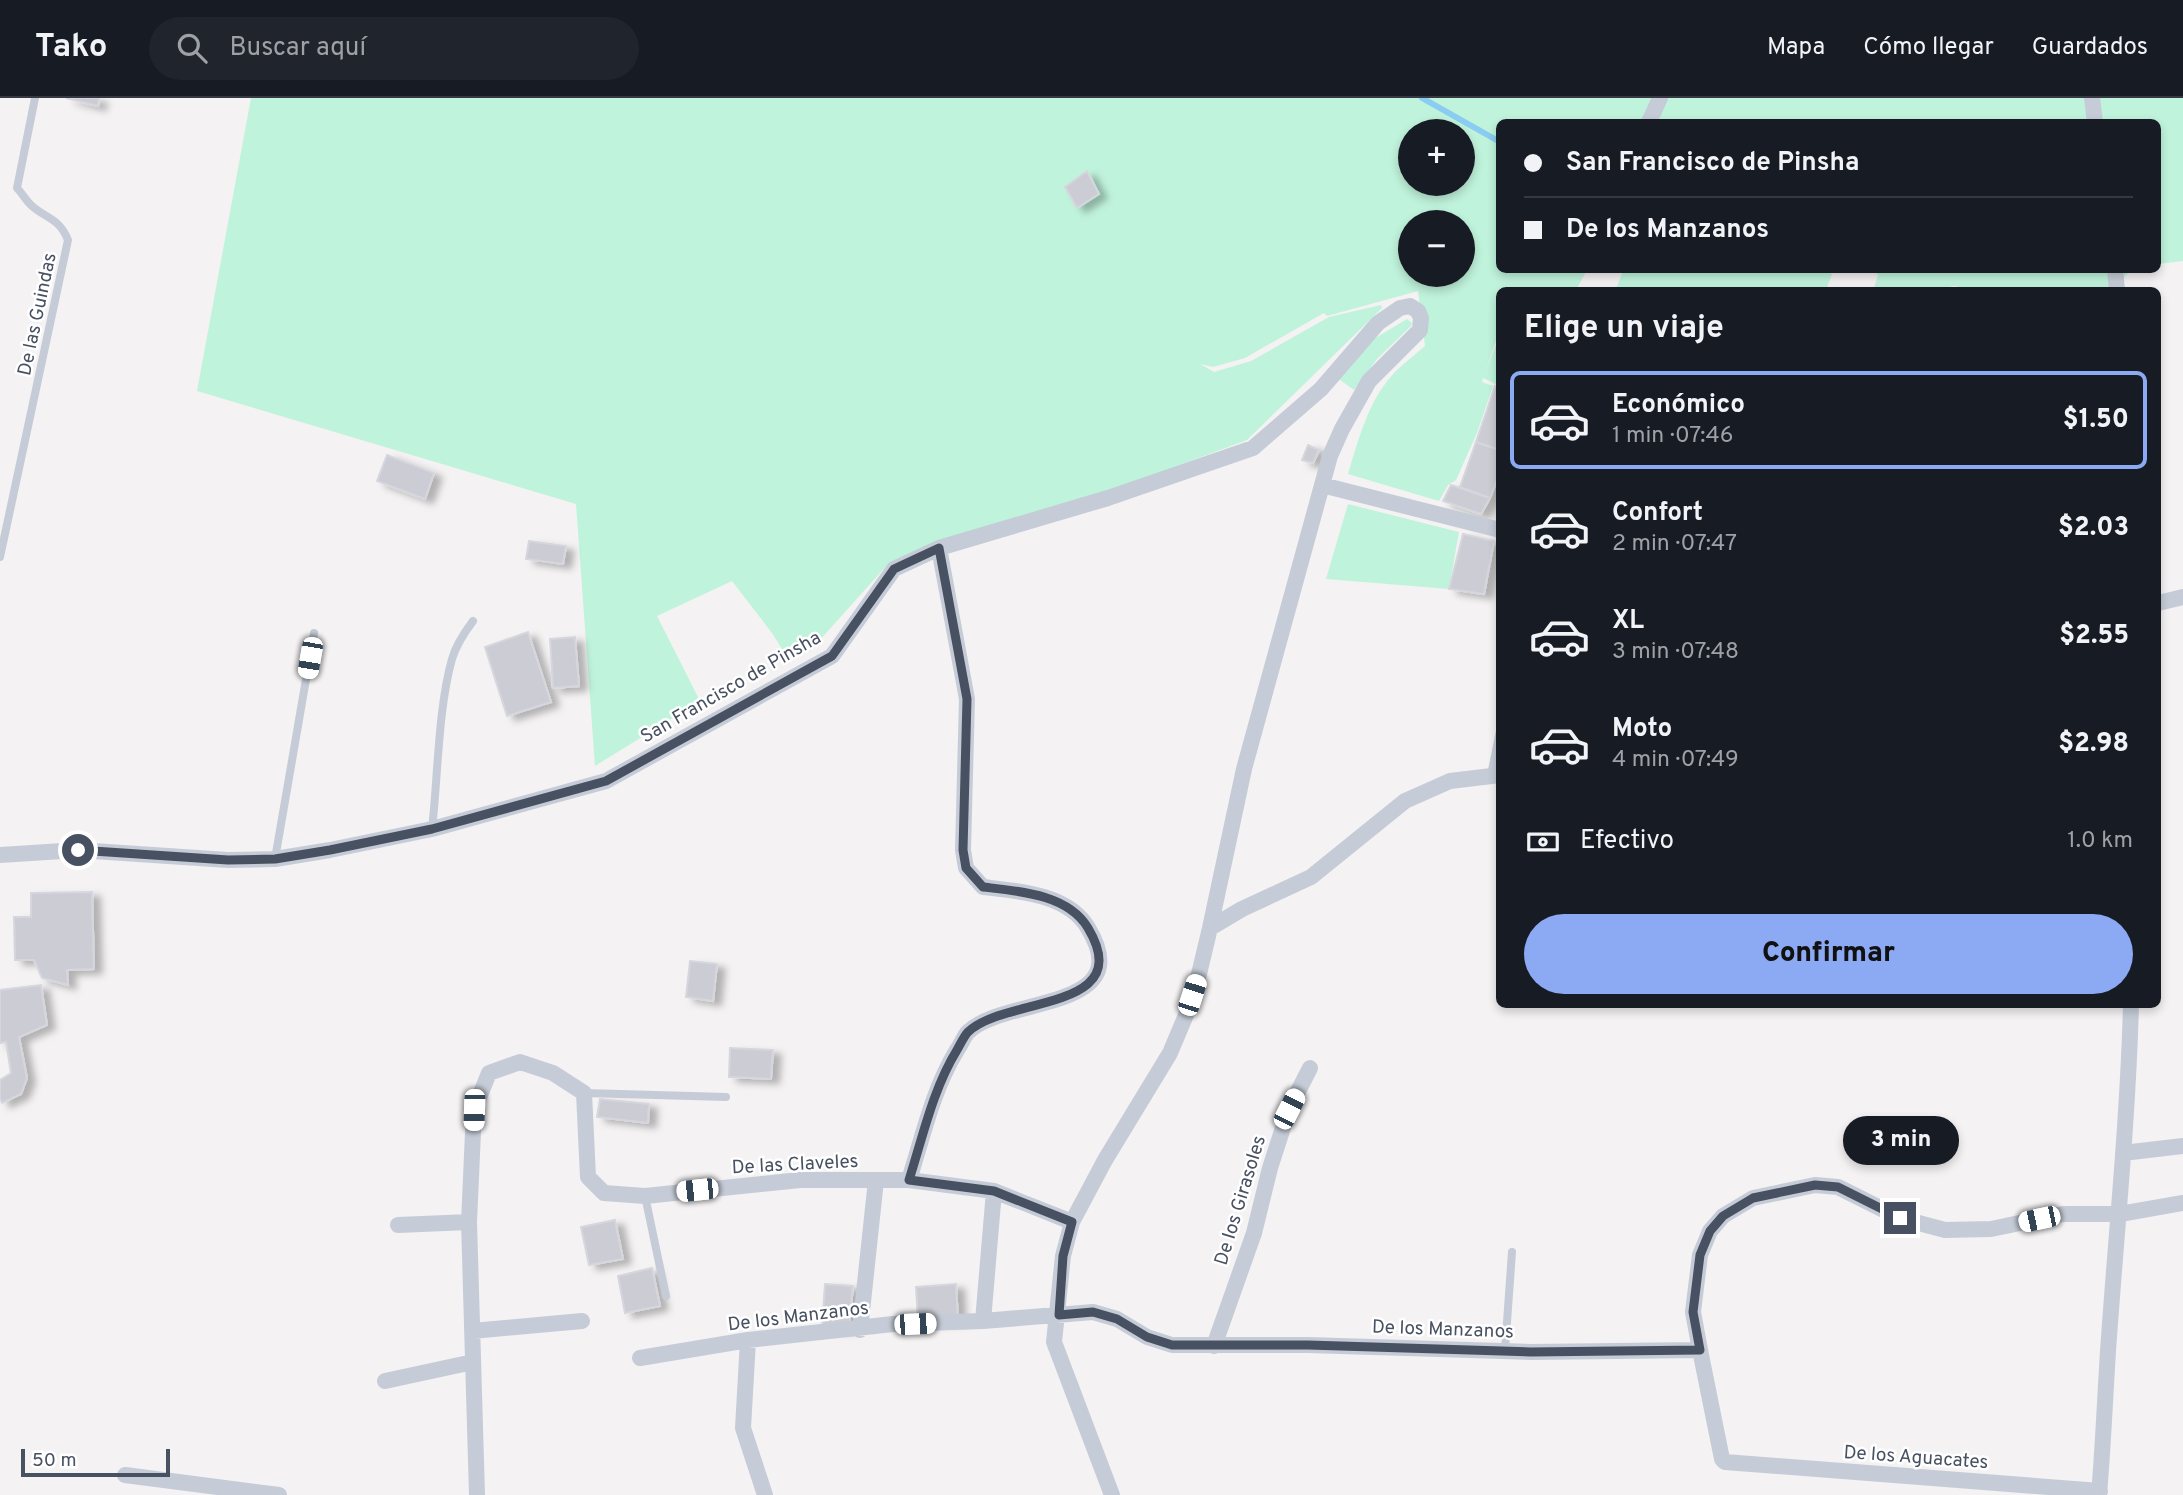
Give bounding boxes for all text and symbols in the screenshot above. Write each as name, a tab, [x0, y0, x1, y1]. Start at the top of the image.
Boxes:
search box	[149, 17, 639, 80]
text: Tako	[35, 27, 107, 69]
icon: search	[173, 29, 211, 67]
text: Buscar aquí	[229, 32, 366, 65]
text: Mapa	[1767, 33, 1825, 63]
text: Cómo llegar	[1863, 33, 1994, 63]
text: Guardados	[2032, 33, 2148, 63]
map controls	[1398, 119, 1475, 287]
button: +	[1398, 119, 1475, 196]
text: San Francisco de Pinsha	[1566, 147, 1859, 180]
button: −	[1398, 210, 1475, 287]
text: De los Manzanos	[1566, 214, 1769, 247]
street label: De las Guindas	[13, 251, 63, 378]
text: Elige un viaje	[1524, 309, 1724, 349]
icon: car	[1528, 389, 1591, 452]
text: Económico	[1612, 389, 1745, 422]
text: $1.50	[2063, 404, 2129, 437]
text: 1 min · 07:46	[1612, 422, 1733, 451]
icon: car	[1528, 497, 1591, 560]
text: Confort	[1612, 497, 1703, 530]
text: $2.03	[2058, 512, 2129, 545]
text: 2 min · 07:47	[1612, 530, 1737, 559]
icon: car	[1528, 605, 1591, 668]
text: XL	[1612, 605, 1644, 638]
text: $2.55	[2059, 620, 2129, 653]
street label: San Francisco de Pinsha	[636, 626, 826, 749]
car	[297, 635, 324, 681]
text: 3 min · 07:48	[1612, 638, 1739, 667]
icon: car	[1528, 713, 1591, 776]
text: Moto	[1612, 713, 1672, 746]
text: $2.98	[2058, 728, 2129, 761]
text: 4 min · 07:49	[1612, 746, 1739, 775]
icon: cash	[1524, 823, 1562, 861]
text: Efectivo	[1580, 825, 1674, 858]
text: 1.0 km	[2067, 827, 2133, 856]
route start	[62, 834, 94, 866]
button: Confirmar	[1524, 914, 2133, 994]
car	[1176, 972, 1209, 1018]
car	[1271, 1086, 1308, 1132]
car	[463, 1089, 486, 1131]
callout: 3 min	[1842, 1116, 1958, 1166]
text: 3 min	[1871, 1126, 1931, 1155]
street label: De los Girasoles	[1210, 1133, 1272, 1268]
street label: De las Claveles	[731, 1150, 859, 1180]
car	[676, 1177, 719, 1203]
route end	[1884, 1202, 1916, 1234]
car	[2017, 1204, 2062, 1234]
street label: De los Manzanos	[726, 1296, 870, 1338]
car	[894, 1313, 937, 1335]
street label: De los Manzanos	[1372, 1316, 1514, 1344]
street label: De los Aguacates	[1843, 1441, 1989, 1475]
scale bar	[21, 1446, 170, 1478]
text: 50 m	[32, 1449, 77, 1473]

